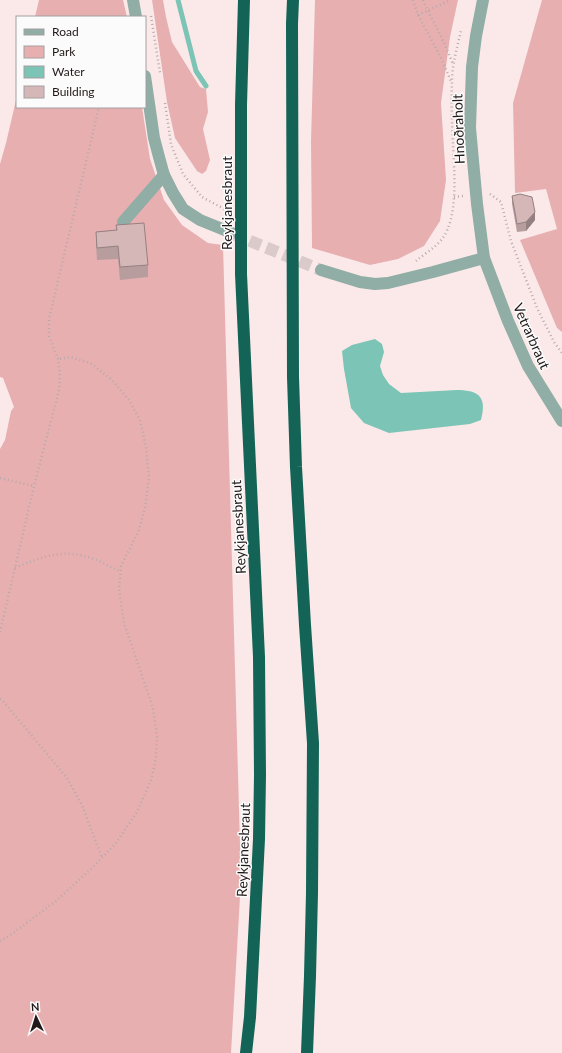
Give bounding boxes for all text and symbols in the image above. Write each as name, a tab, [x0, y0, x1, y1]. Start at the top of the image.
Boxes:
legend	[16, 16, 146, 108]
text: Road	[52, 24, 79, 39]
text: Park	[52, 44, 76, 59]
text: Water	[52, 64, 85, 79]
text: Building	[52, 84, 95, 99]
street label: Hnoðraholt	[448, 94, 468, 164]
street label: Reykjanesbraut	[218, 156, 235, 250]
street label: Vetrarbraut	[510, 300, 554, 372]
street label: Reykjanesbraut	[227, 480, 249, 574]
street label: Reykjanesbraut	[233, 803, 253, 897]
north arrow	[16, 997, 56, 1037]
text: N	[31, 1000, 40, 1013]

